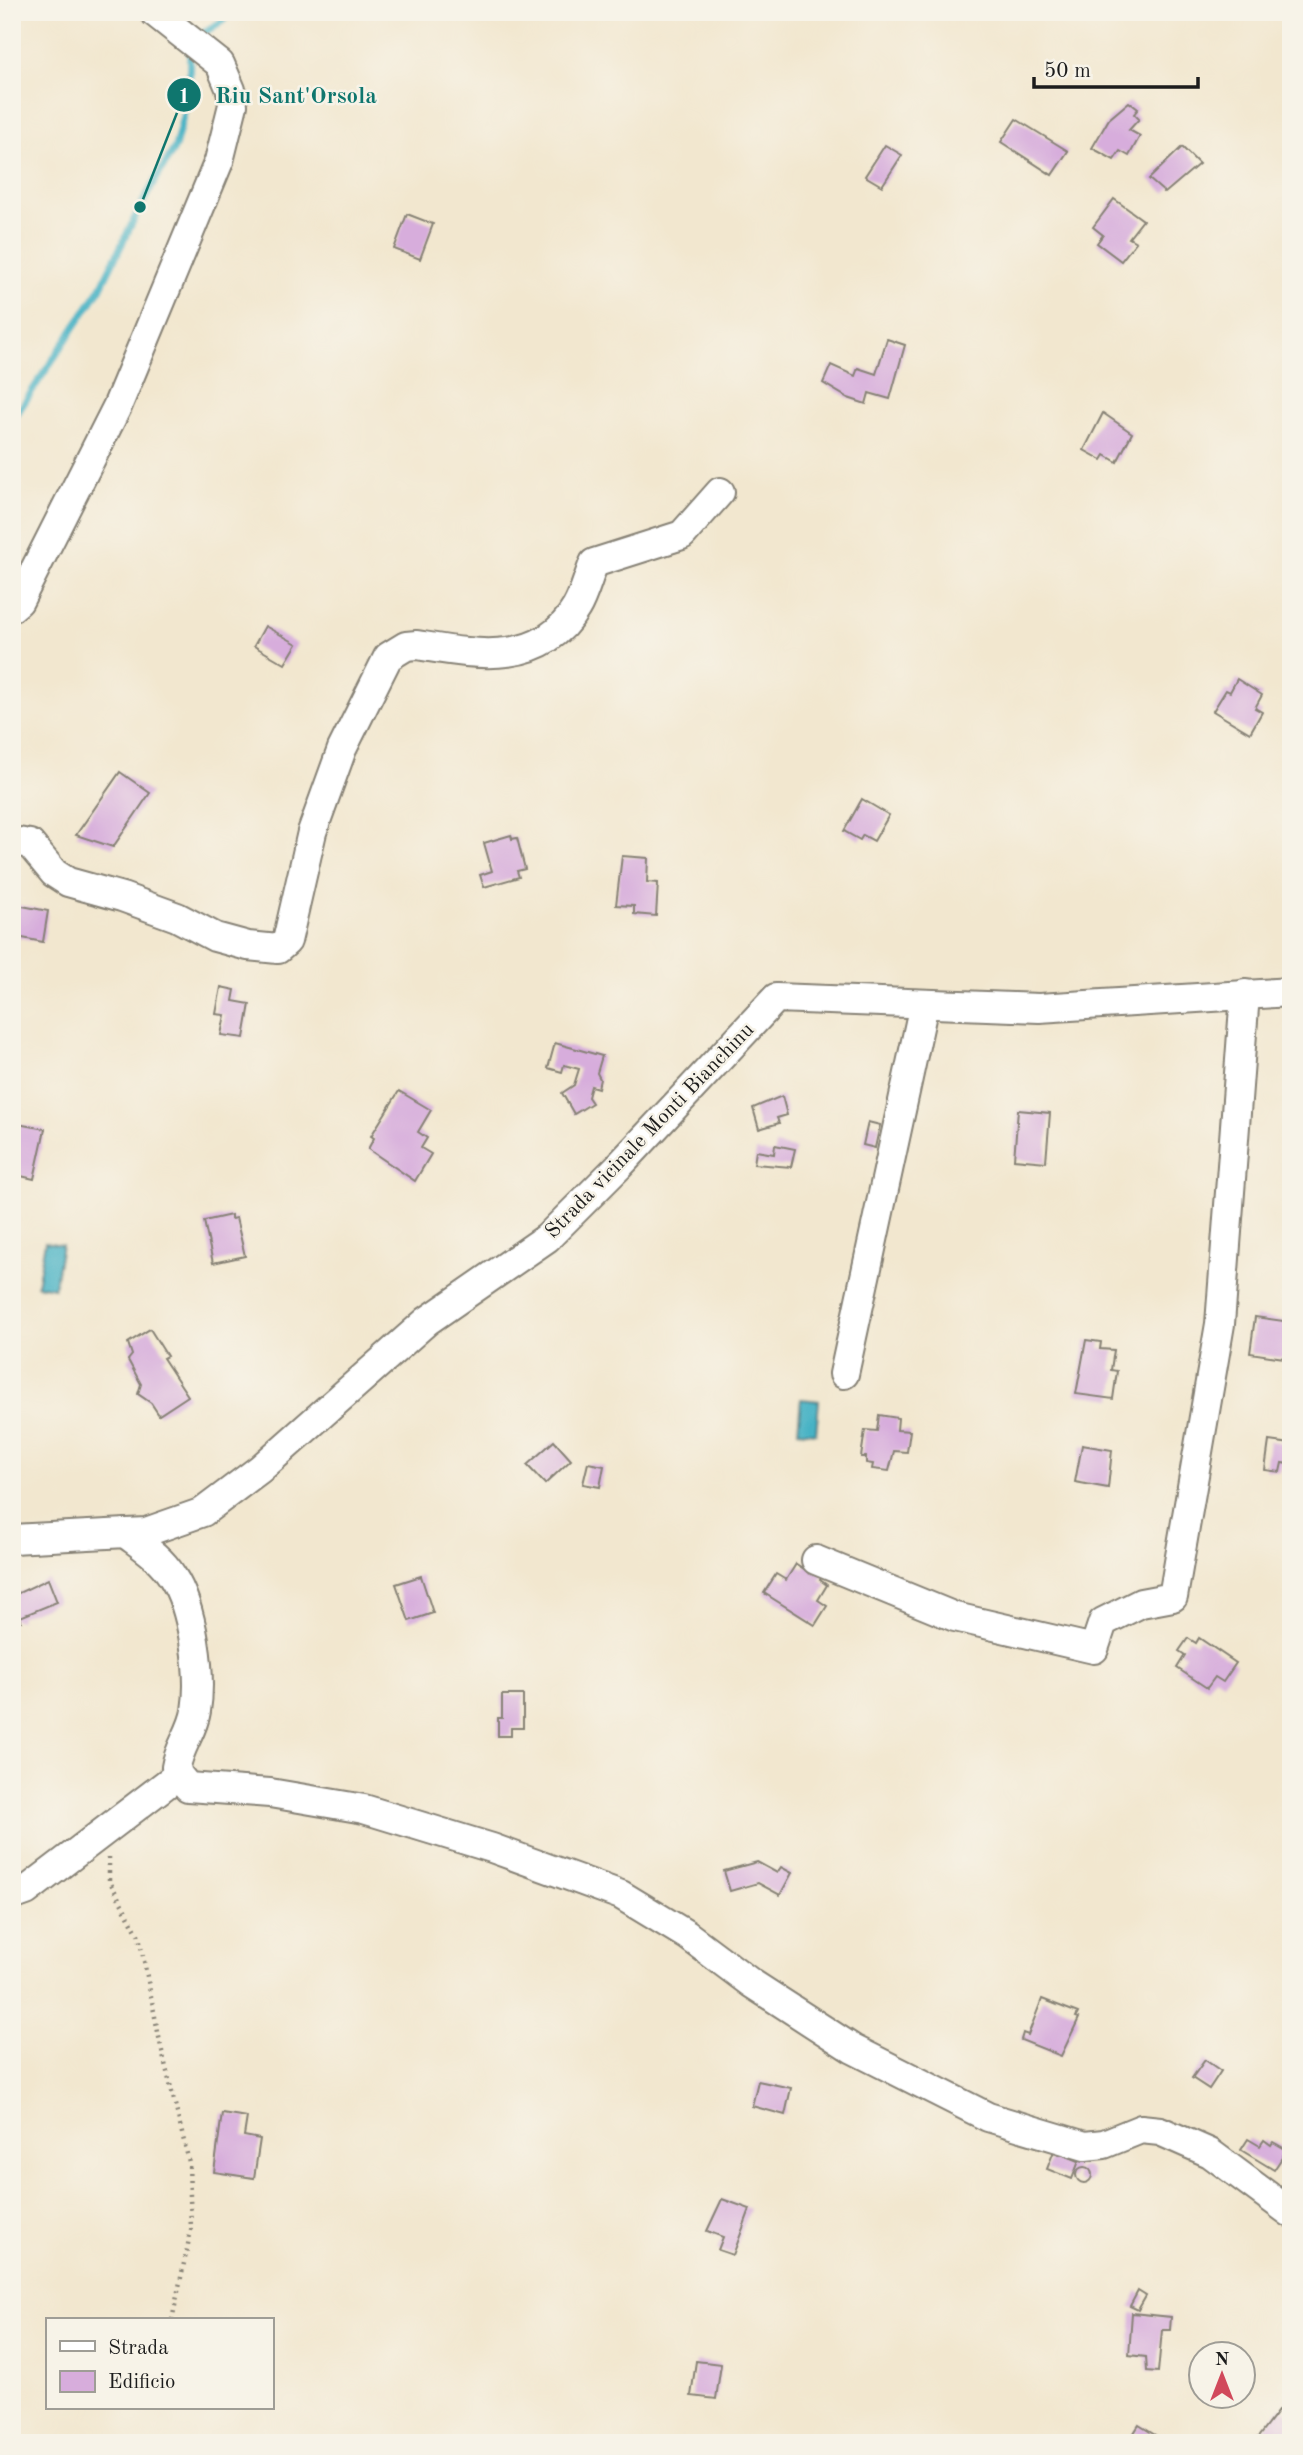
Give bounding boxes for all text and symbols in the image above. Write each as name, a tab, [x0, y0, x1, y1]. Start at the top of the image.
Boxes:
scale bar	[1034, 46, 1198, 90]
text: 50 m	[1044, 61, 1091, 82]
callout: Riu Sant'Orsola	[166, 73, 391, 117]
text: Riu Sant'Orsola	[215, 85, 377, 108]
text: 1	[178, 87, 190, 108]
street label: Strada vicinale Monti Bianchinu	[542, 1019, 758, 1243]
legend	[46, 2318, 273, 2410]
text: Strada	[108, 2338, 169, 2359]
north arrow	[1188, 2340, 1258, 2410]
text: N	[1215, 2351, 1230, 2370]
text: Edificio	[108, 2372, 176, 2393]

